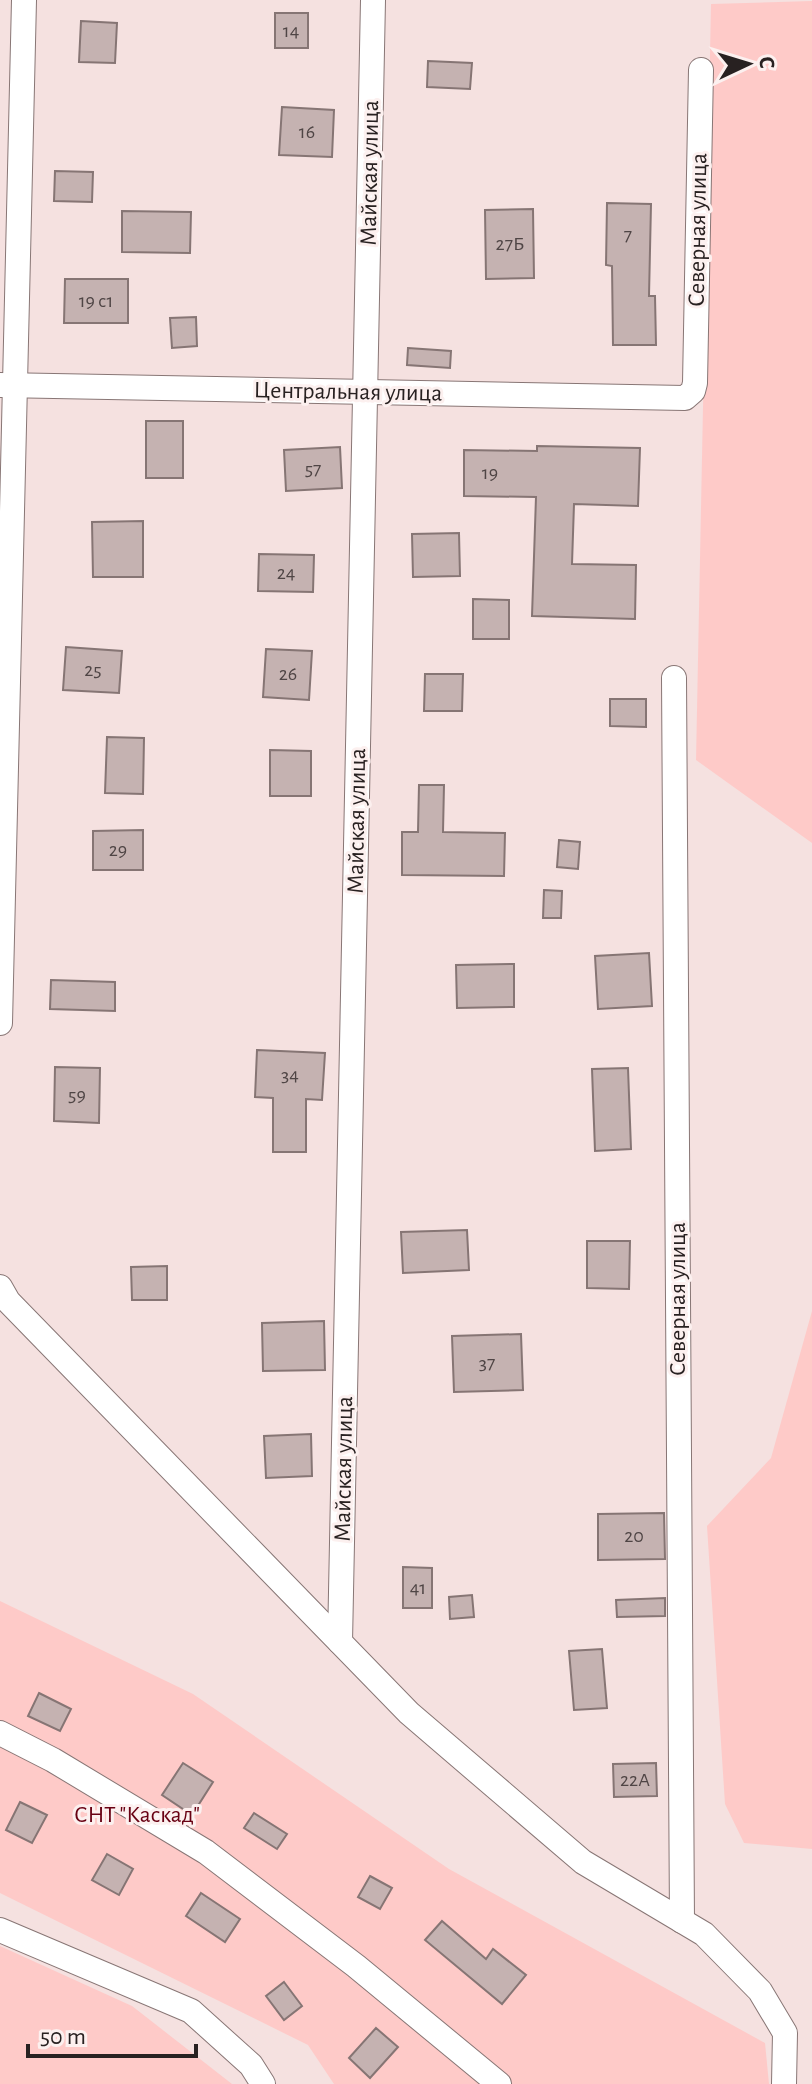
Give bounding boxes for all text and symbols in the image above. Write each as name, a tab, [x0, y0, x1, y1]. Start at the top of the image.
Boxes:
house number: 14	[283, 21, 299, 41]
north arrow	[708, 24, 788, 104]
text: С	[756, 56, 778, 70]
street label: Майская улица	[357, 100, 383, 246]
house number: 16	[299, 122, 315, 142]
street label: Северная улица	[685, 153, 711, 307]
house number: 7	[624, 225, 632, 245]
house number: 27Б	[496, 234, 524, 254]
house number: 19 с1	[79, 291, 113, 311]
street label: Центральная улица	[253, 378, 443, 406]
house number: 57	[305, 459, 321, 479]
house number: 19	[482, 463, 498, 483]
house number: 24	[277, 563, 295, 583]
house number: 25	[84, 660, 102, 680]
house number: 26	[279, 664, 297, 684]
street label: Майская улица	[344, 748, 370, 894]
house number: 29	[109, 840, 127, 860]
house number: 34	[281, 1065, 299, 1085]
house number: 59	[68, 1085, 86, 1105]
street label: Северная улица	[666, 1222, 690, 1376]
house number: 37	[479, 1353, 495, 1373]
street label: Майская улица	[331, 1396, 357, 1542]
house number: 20	[624, 1526, 644, 1546]
house number: 41	[410, 1578, 426, 1598]
house number: 22А	[620, 1770, 650, 1790]
park label: СНТ "Каскад"	[74, 1803, 200, 1827]
scale bar	[28, 2008, 196, 2058]
text: 50 m	[40, 2025, 86, 2049]

